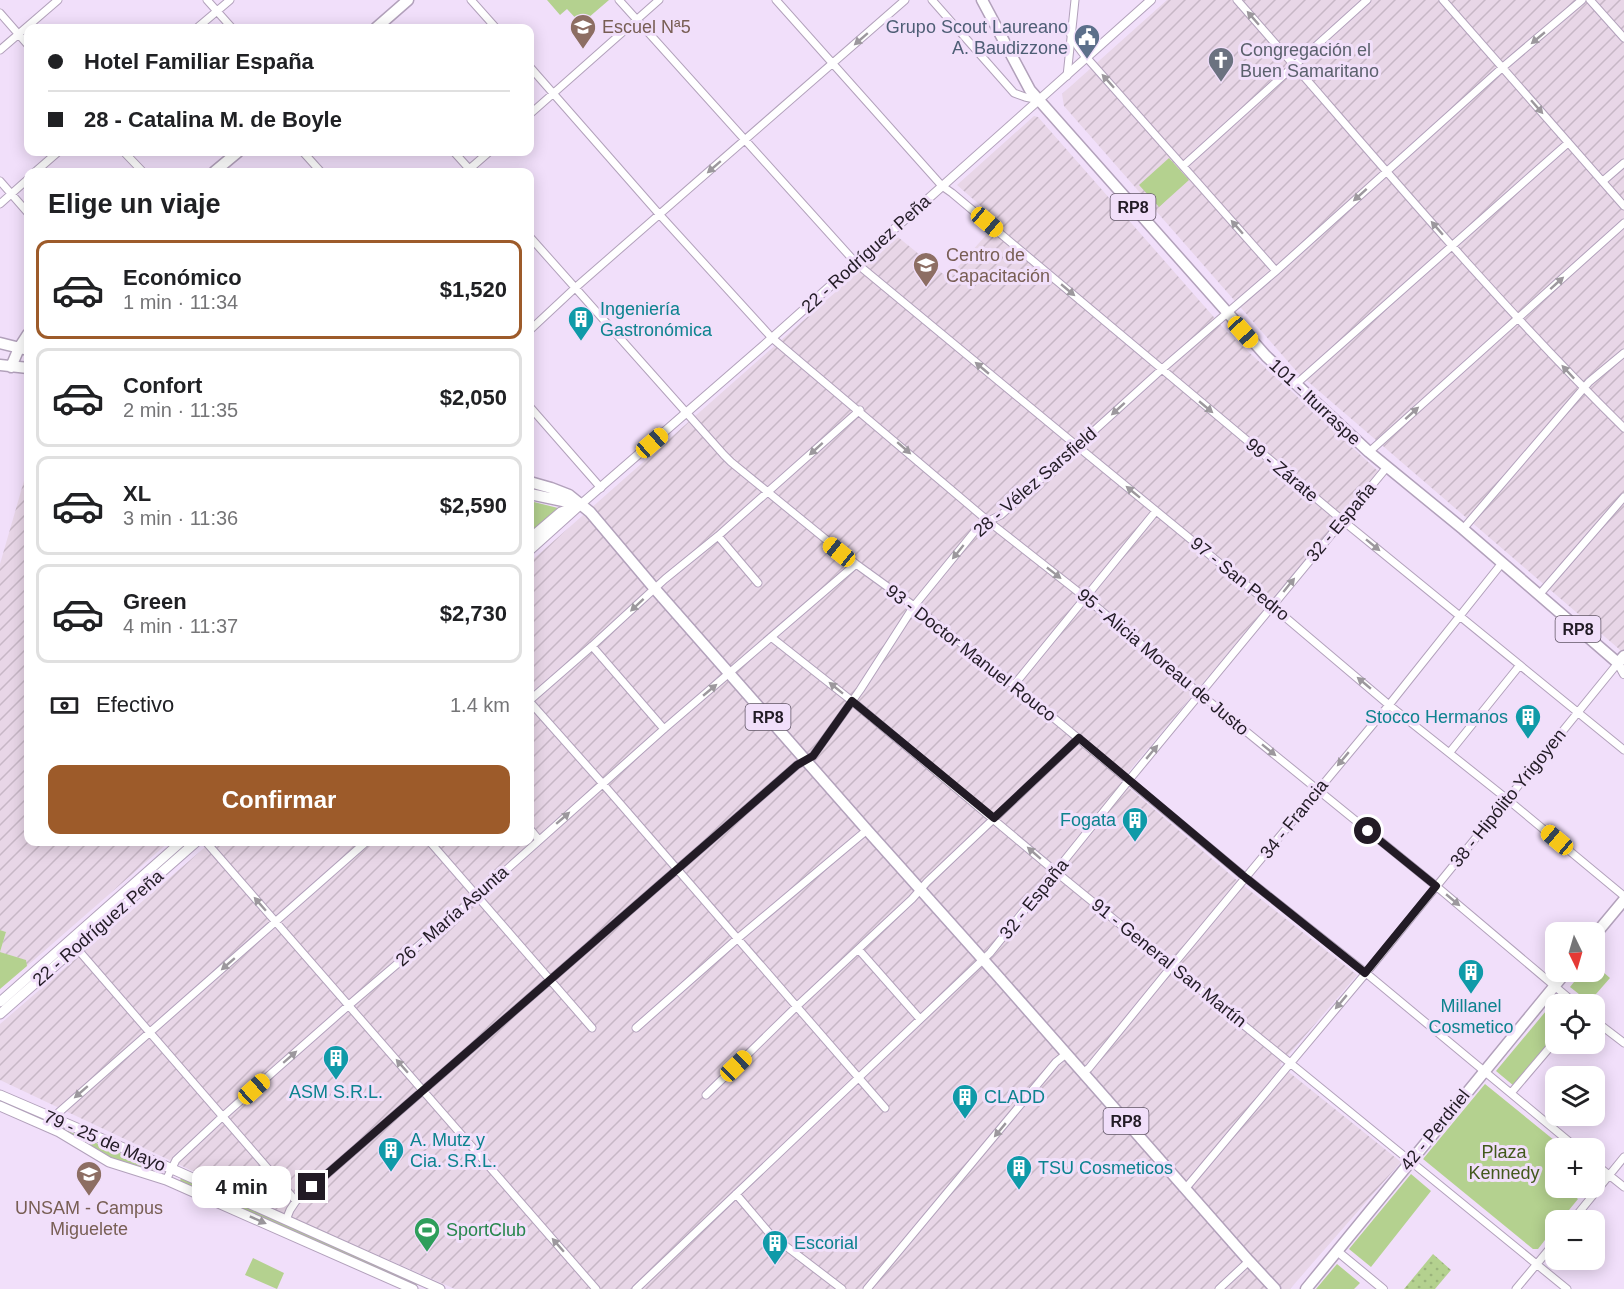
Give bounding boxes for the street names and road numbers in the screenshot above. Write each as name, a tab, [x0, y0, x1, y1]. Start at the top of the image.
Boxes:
street label: 22 - Rodríguez Peña	[798, 190, 935, 317]
road number: RP8	[1110, 194, 1156, 220]
street label: 101 - Iturraspe	[1265, 355, 1365, 449]
street label: 28 - Vélez Sarsfield	[970, 423, 1100, 541]
street label: 99 - Zárate	[1242, 434, 1322, 506]
street label: 32 - España	[1302, 478, 1380, 566]
street label: 97 - San Pedro	[1187, 533, 1293, 625]
street label: 93 - Doctor Manuel Rouco	[882, 580, 1060, 726]
street label: 95 - Alicia Moreau de Justo	[1073, 585, 1253, 739]
road number: RP8	[1556, 616, 1600, 642]
road number: RP8	[746, 704, 790, 730]
street label: 38 - Hipólito Yrigoyen	[1446, 725, 1570, 871]
street label: 34 - Francia	[1256, 775, 1333, 863]
street label: 32 - España	[996, 854, 1073, 943]
street label: 26 - María Asunta	[392, 861, 513, 970]
street label: 22 - Rodríguez Peña	[29, 865, 168, 990]
street label: 91 - General San Martín	[1088, 894, 1250, 1032]
street label: 42 - Perdriel	[1396, 1086, 1474, 1174]
street label: 79 - 25 de Mayo	[41, 1106, 169, 1176]
road number: RP8	[1104, 1108, 1148, 1134]

